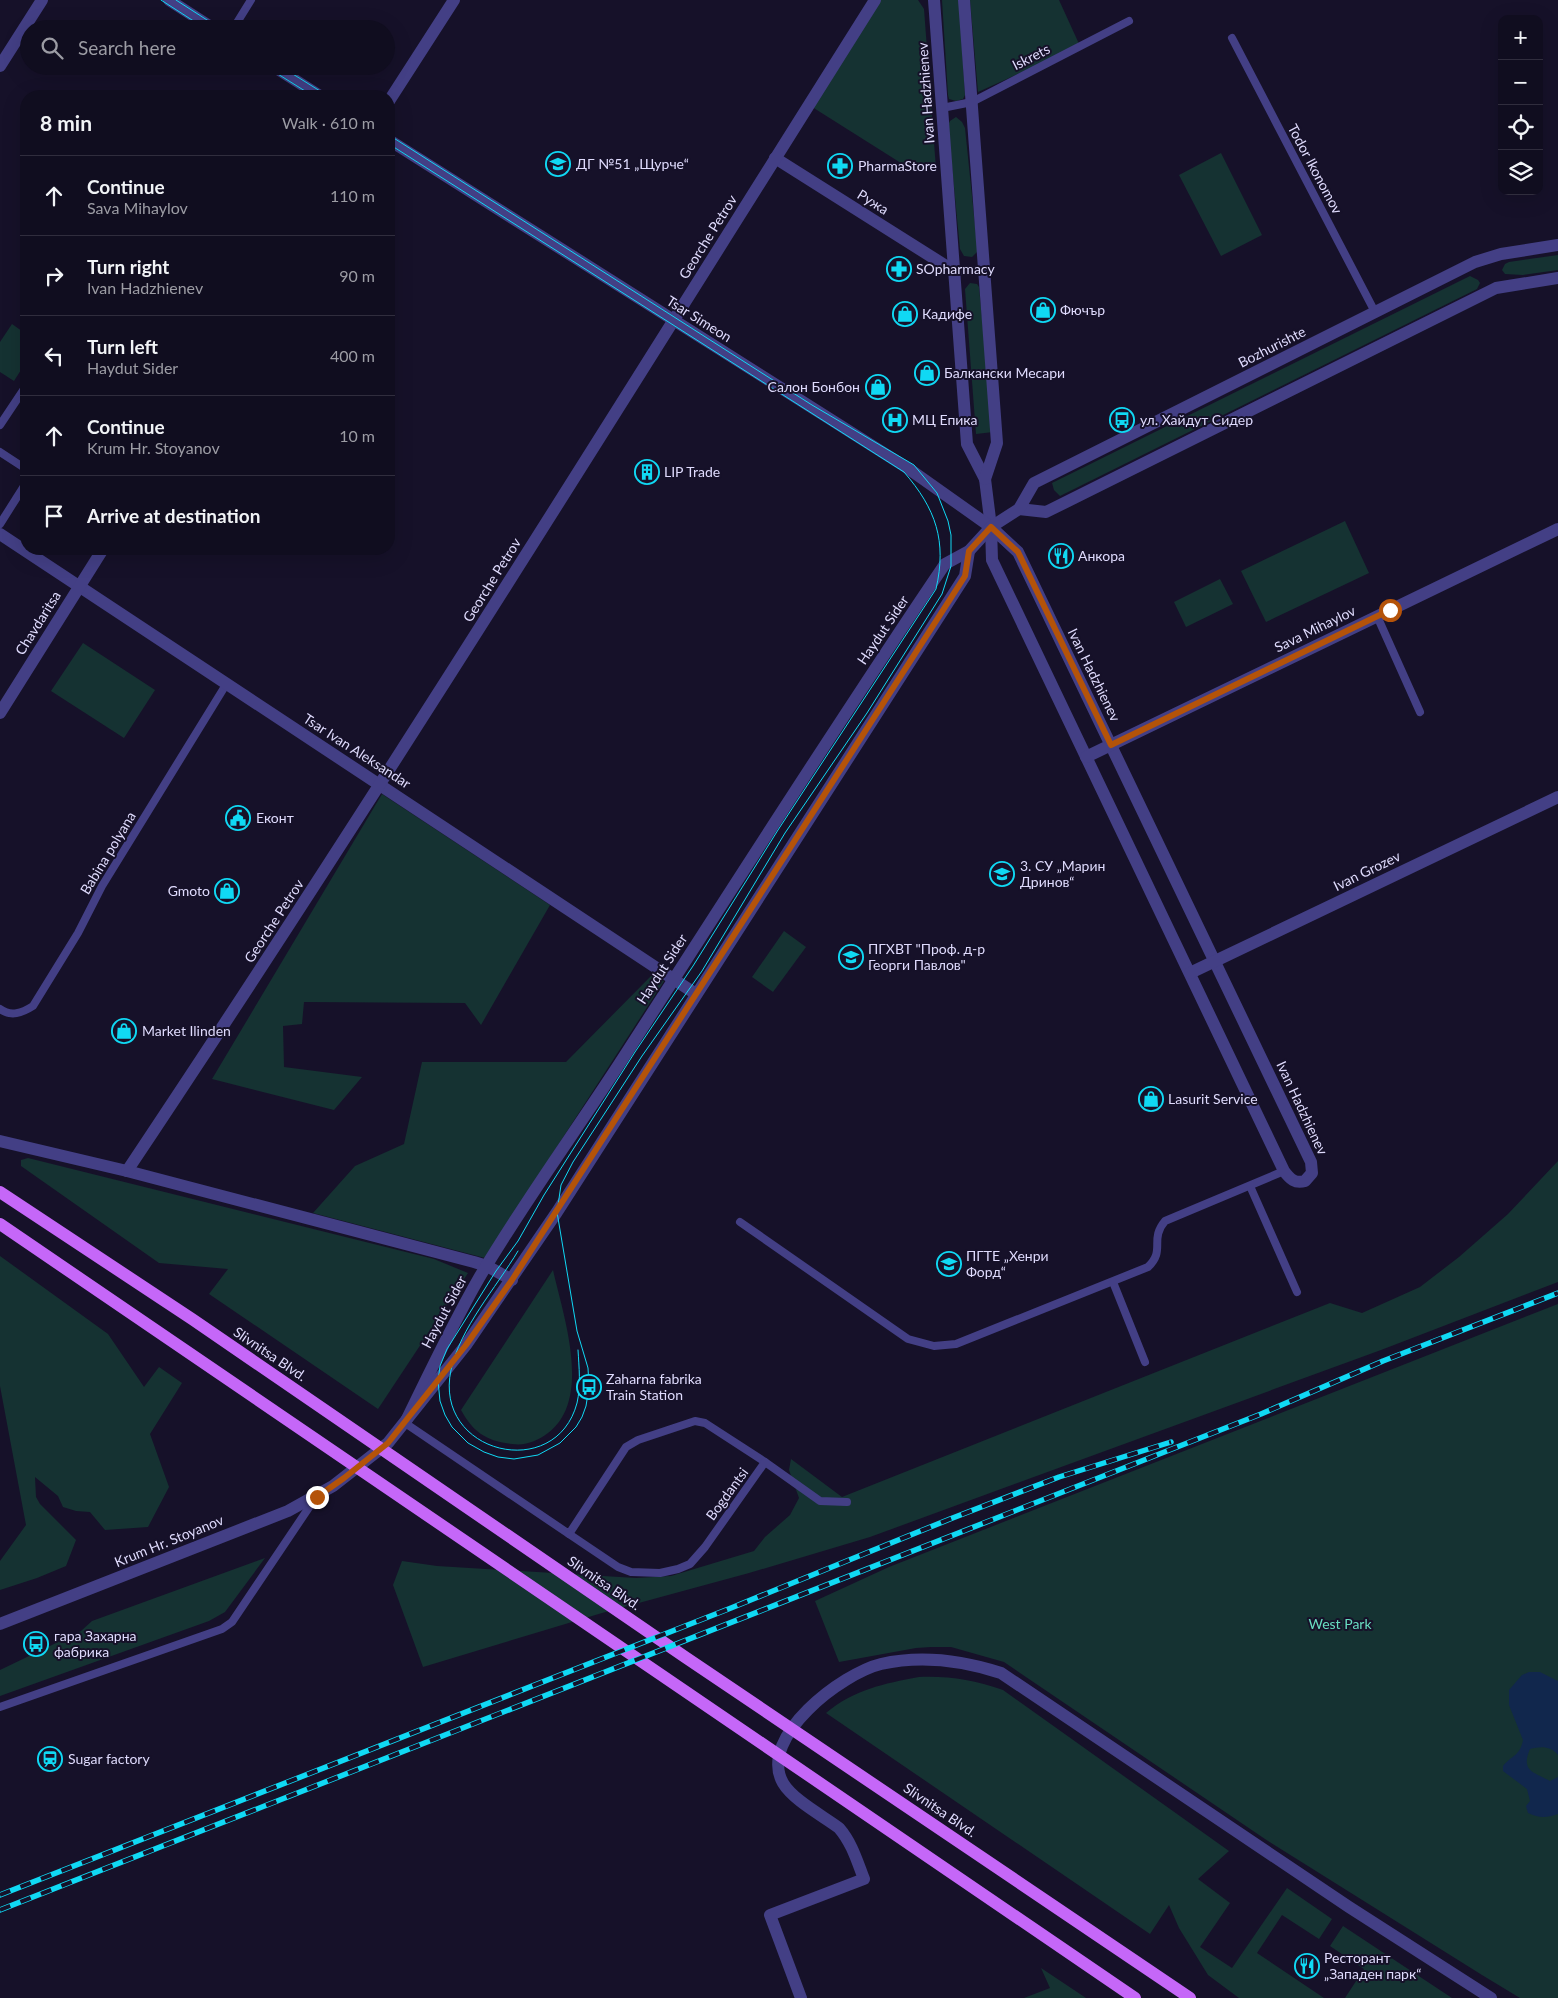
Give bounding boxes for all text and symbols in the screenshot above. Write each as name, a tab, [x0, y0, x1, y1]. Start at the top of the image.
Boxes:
map controls	[1498, 15, 1543, 195]
button: +	[1498, 15, 1543, 60]
search box	[20, 20, 395, 75]
icon: search	[38, 34, 66, 62]
text: Search here	[78, 36, 176, 59]
street label: Iskrets	[1009, 40, 1053, 73]
street label: Ivan Hadzhienev	[913, 41, 938, 144]
button: −	[1498, 60, 1543, 105]
button: locate	[1498, 105, 1543, 150]
text: 8 min	[40, 110, 92, 135]
text: Walk · 610 m	[282, 113, 375, 132]
street label: Todor Ikonomov	[1285, 121, 1347, 217]
button: layers	[1498, 150, 1543, 195]
school or university icon: ДГ №51 „Щурче“	[545, 151, 571, 177]
pharmacy icon: PharmaStore	[827, 153, 853, 179]
place label: ДГ №51 „Щурче“	[576, 155, 689, 172]
place label: PharmaStore	[858, 157, 937, 174]
text: Continue	[87, 175, 165, 198]
icon: ahead	[40, 182, 68, 210]
street label: Ружа	[855, 185, 892, 218]
text: 110 m	[330, 186, 375, 205]
street label: Georche Petrov	[675, 191, 741, 282]
text: Sava Mihaylov	[87, 198, 188, 217]
text: Turn right	[87, 255, 169, 278]
pharmacy icon: SOpharmacy	[886, 256, 912, 282]
place label: SOpharmacy	[916, 260, 996, 277]
icon: right	[40, 262, 68, 290]
text: 90 m	[339, 266, 375, 285]
text: Ivan Hadzhienev	[87, 278, 203, 297]
street label: Tsar Simeon	[664, 292, 735, 345]
shop icon: Фючър	[1030, 297, 1056, 323]
shop icon: Кадифе	[892, 301, 918, 327]
place label: Фючър	[1060, 301, 1105, 318]
place label: Кадифе	[922, 305, 972, 322]
street label: Bozhurishte	[1235, 322, 1308, 371]
text: Turn left	[87, 335, 158, 358]
icon: left	[40, 342, 68, 370]
text: 400 m	[330, 346, 375, 365]
text: Haydut Sider	[87, 358, 178, 377]
shop icon: Балкански Месари	[914, 360, 940, 386]
place label: Балкански Месари	[944, 364, 1065, 381]
shop icon: Салон Бонбон	[865, 374, 891, 400]
place label: Салон Бонбон	[768, 378, 860, 395]
hospital icon: МЦ Епика	[882, 407, 908, 433]
bus stop icon: ул. Хайдут Сидер	[1109, 407, 1135, 433]
place label: МЦ Епика	[912, 411, 978, 428]
place label: ул. Хайдут Сидер	[1140, 411, 1253, 428]
text: Continue	[87, 415, 165, 438]
icon: ahead	[40, 422, 68, 450]
text: 10 m	[339, 426, 375, 445]
text: Krum Hr. Stoyanov	[87, 438, 220, 457]
building icon: LIP Trade	[634, 459, 660, 485]
place label: LIP Trade	[664, 463, 720, 480]
icon: arrive	[40, 502, 68, 530]
text: Arrive at destination	[87, 504, 260, 527]
street label: Georche Petrov	[459, 534, 525, 625]
restaurant icon: Анкора	[1048, 543, 1074, 569]
place label: Анкора	[1078, 547, 1125, 564]
street label: Chavdaritsa	[11, 588, 64, 658]
street label: Haydut Sider	[853, 592, 912, 668]
route start	[1379, 599, 1402, 622]
street label: Sava Mihaylov	[1271, 601, 1359, 656]
street label: Ivan Hadzhienev	[1065, 625, 1125, 725]
street label: Tsar Ivan Aleksandar	[300, 709, 414, 792]
public building icon: Еконт	[225, 805, 251, 831]
street label: Babina polyana	[76, 808, 139, 897]
place label: Еконт	[256, 809, 294, 826]
street label: Ivan Grozev	[1330, 847, 1404, 894]
place label: 3. СУ „Марин Дринов“	[1020, 857, 1105, 890]
school or university icon: 3. СУ „Марин Дринов“	[989, 861, 1015, 887]
street label: Georche Petrov	[240, 875, 307, 966]
shop icon: Gmoto	[214, 878, 240, 904]
place label: Gmoto	[168, 882, 210, 899]
street label: Haydut Sider	[633, 931, 690, 1007]
place label: ПГХВТ "Проф. д-р Георги Павлов"	[868, 940, 985, 973]
school or university icon: ПГХВТ "Проф. д-р Георги Павлов"	[838, 944, 864, 970]
shop icon: Market Ilinden	[111, 1018, 137, 1044]
place label: Market Ilinden	[142, 1022, 231, 1039]
street label: Ivan Hadzhienev	[1273, 1058, 1332, 1158]
shop icon: Lasurit Service	[1138, 1086, 1164, 1112]
place label: Lasurit Service	[1168, 1090, 1258, 1107]
place label: ПГТЕ „Хенри Форд“	[966, 1247, 1049, 1280]
school or university icon: ПГТЕ „Хенри Форд“	[936, 1251, 962, 1277]
street label: Haydut Sider	[417, 1273, 470, 1351]
street label: Slivnitsa Blvd.	[230, 1323, 310, 1384]
place label: Zaharna fabrika Train Station	[606, 1370, 702, 1403]
bus stop icon: Zaharna fabrika Train Station	[576, 1374, 602, 1400]
street label: Bogdantsi	[702, 1464, 751, 1523]
route end	[306, 1486, 329, 1509]
street label: Krum Hr. Stoyanov	[112, 1511, 227, 1570]
street label: Slivnitsa Blvd.	[564, 1552, 644, 1613]
park label: West Park	[1308, 1615, 1372, 1632]
place label: гара Захарна фабрика	[54, 1627, 137, 1660]
bus stop icon: гара Захарна фабрика	[23, 1631, 49, 1657]
station icon: Sugar factory	[37, 1746, 63, 1772]
place label: Sugar factory	[68, 1750, 150, 1767]
street label: Slivnitsa Blvd.	[900, 1779, 980, 1840]
place label: Ресторант „Западен парк“	[1324, 1949, 1421, 1982]
restaurant icon: Ресторант „Западен парк“	[1294, 1953, 1320, 1979]

